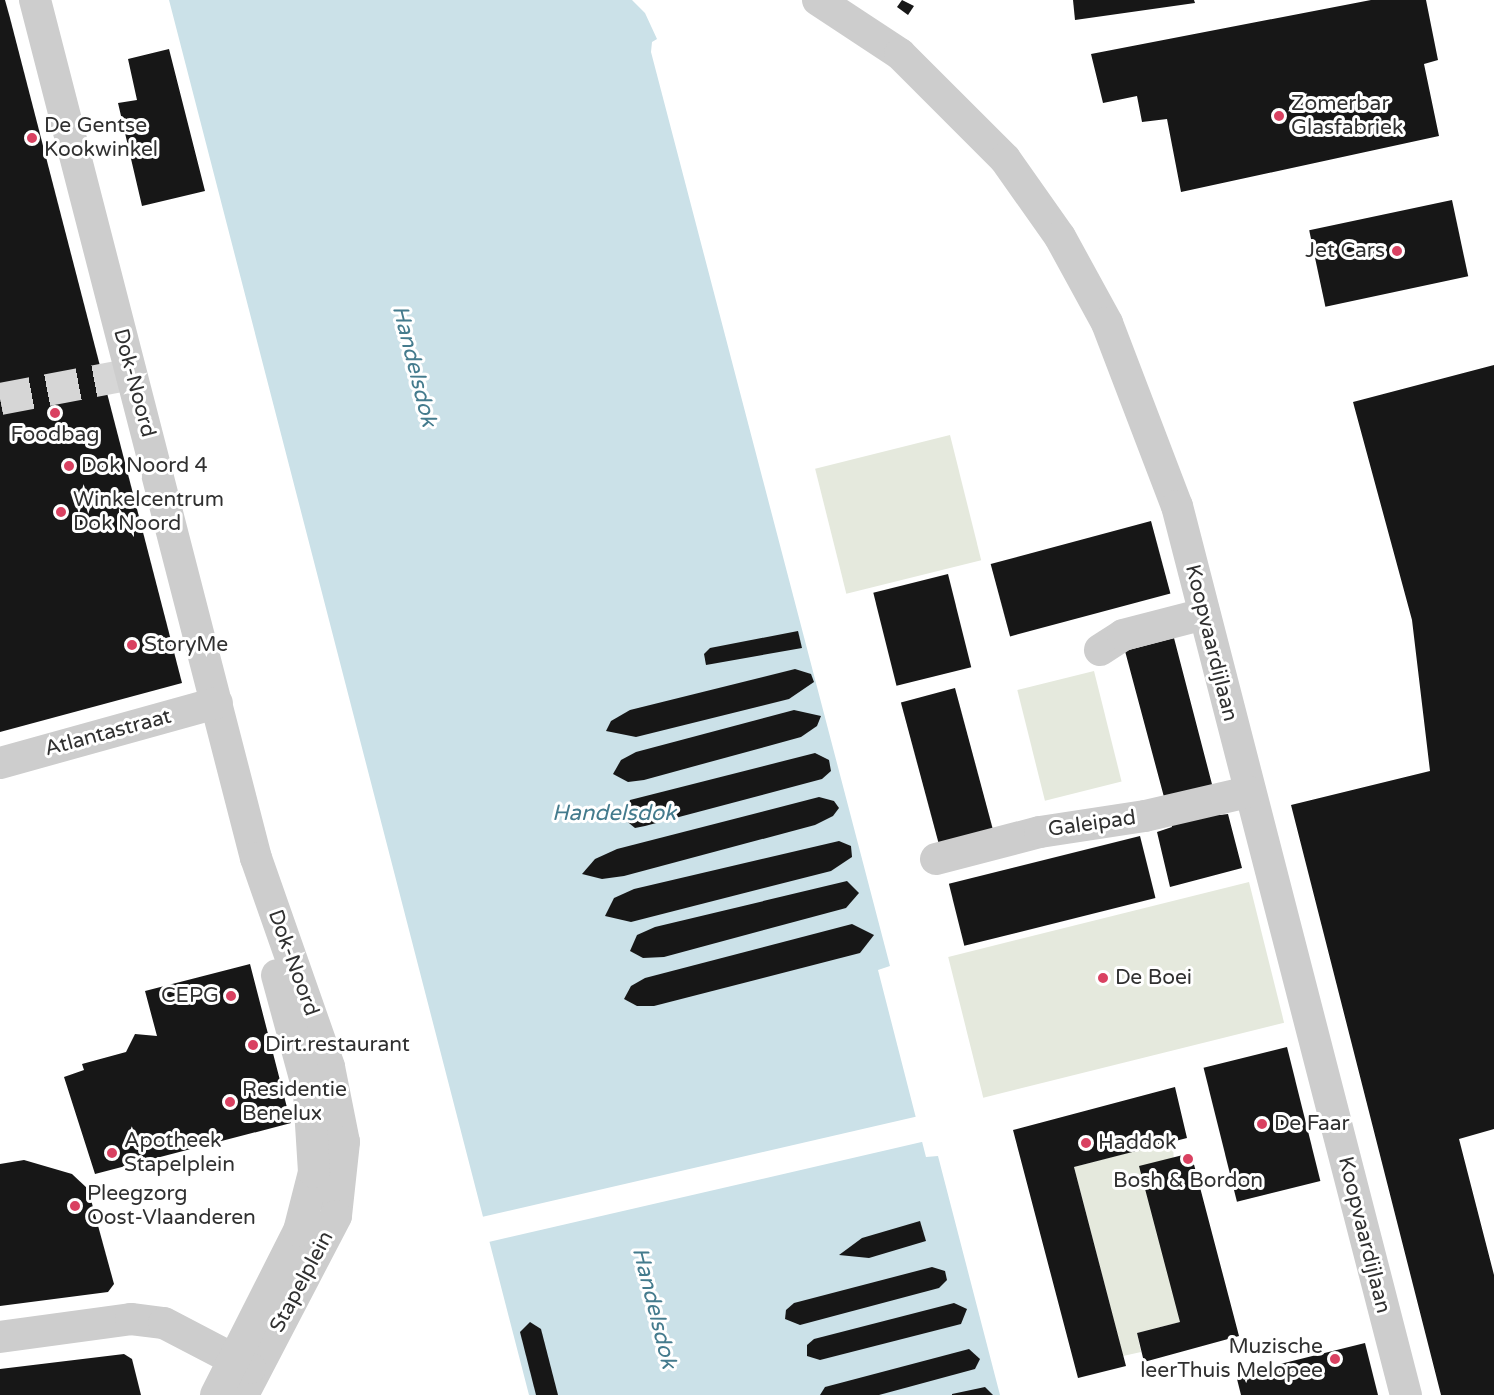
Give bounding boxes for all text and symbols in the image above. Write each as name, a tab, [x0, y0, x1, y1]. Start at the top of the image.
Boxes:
place label: Zomerbar Glasfabriek	[1291, 91, 1403, 141]
marker: Zomerbar Glasfabriek	[1272, 109, 1286, 123]
place label: De Gentse Kookwinkel	[44, 113, 158, 163]
marker: De Gentse Kookwinkel	[25, 131, 39, 145]
place label: Jet Cars	[1305, 238, 1385, 264]
marker: Jet Cars	[1390, 244, 1404, 258]
water label: Handelsdok	[386, 303, 442, 429]
street label: Dok-Noord	[107, 326, 161, 440]
marker: Foodbag	[48, 406, 62, 420]
place label: Foodbag	[10, 422, 100, 448]
place label: Dok Noord 4	[81, 453, 208, 479]
marker: Dok Noord 4	[62, 459, 76, 473]
place label: Winkelcentrum Dok Noord	[73, 487, 224, 537]
marker: Winkelcentrum Dok Noord	[54, 505, 68, 519]
street label: Koopvaardijlaan	[1179, 562, 1243, 724]
place label: StoryMe	[144, 632, 228, 658]
marker: StoryMe	[125, 638, 139, 652]
street label: Atlantastraat	[42, 704, 174, 762]
water label: Handelsdok	[552, 801, 676, 827]
street label: Galeipad	[1047, 805, 1137, 843]
street label: Dok-Noord	[262, 906, 324, 1020]
place label: De Boei	[1115, 965, 1192, 991]
marker: De Boei	[1096, 971, 1110, 985]
place label: CEPG	[161, 983, 219, 1009]
marker: CEPG	[224, 989, 238, 1003]
place label: Dirt.restaurant	[265, 1032, 410, 1058]
marker: Dirt.restaurant	[246, 1038, 260, 1052]
place label: Residentie Benelux	[242, 1077, 347, 1127]
marker: Residentie Benelux	[223, 1095, 237, 1109]
place label: De Faar	[1274, 1111, 1350, 1137]
marker: De Faar	[1255, 1117, 1269, 1131]
place label: Apotheek Stapelplein	[124, 1128, 235, 1178]
place label: Haddok	[1098, 1130, 1176, 1156]
marker: Haddok	[1079, 1136, 1093, 1150]
marker: Apotheek Stapelplein	[105, 1146, 119, 1160]
marker: Bosh & Bordon	[1181, 1152, 1195, 1166]
street label: Koopvaardijlaan	[1332, 1154, 1396, 1316]
place label: Bosh & Bordon	[1113, 1168, 1263, 1194]
place label: Pleegzorg Oost-Vlaanderen	[87, 1181, 256, 1231]
marker: Pleegzorg Oost-Vlaanderen	[68, 1199, 82, 1213]
street label: Stapelplein	[265, 1227, 339, 1337]
water label: Handelsdok	[626, 1245, 682, 1371]
place label: Muzische leerThuis Melopee	[1140, 1334, 1323, 1384]
marker: Muzische leerThuis Melopee	[1328, 1352, 1342, 1366]

